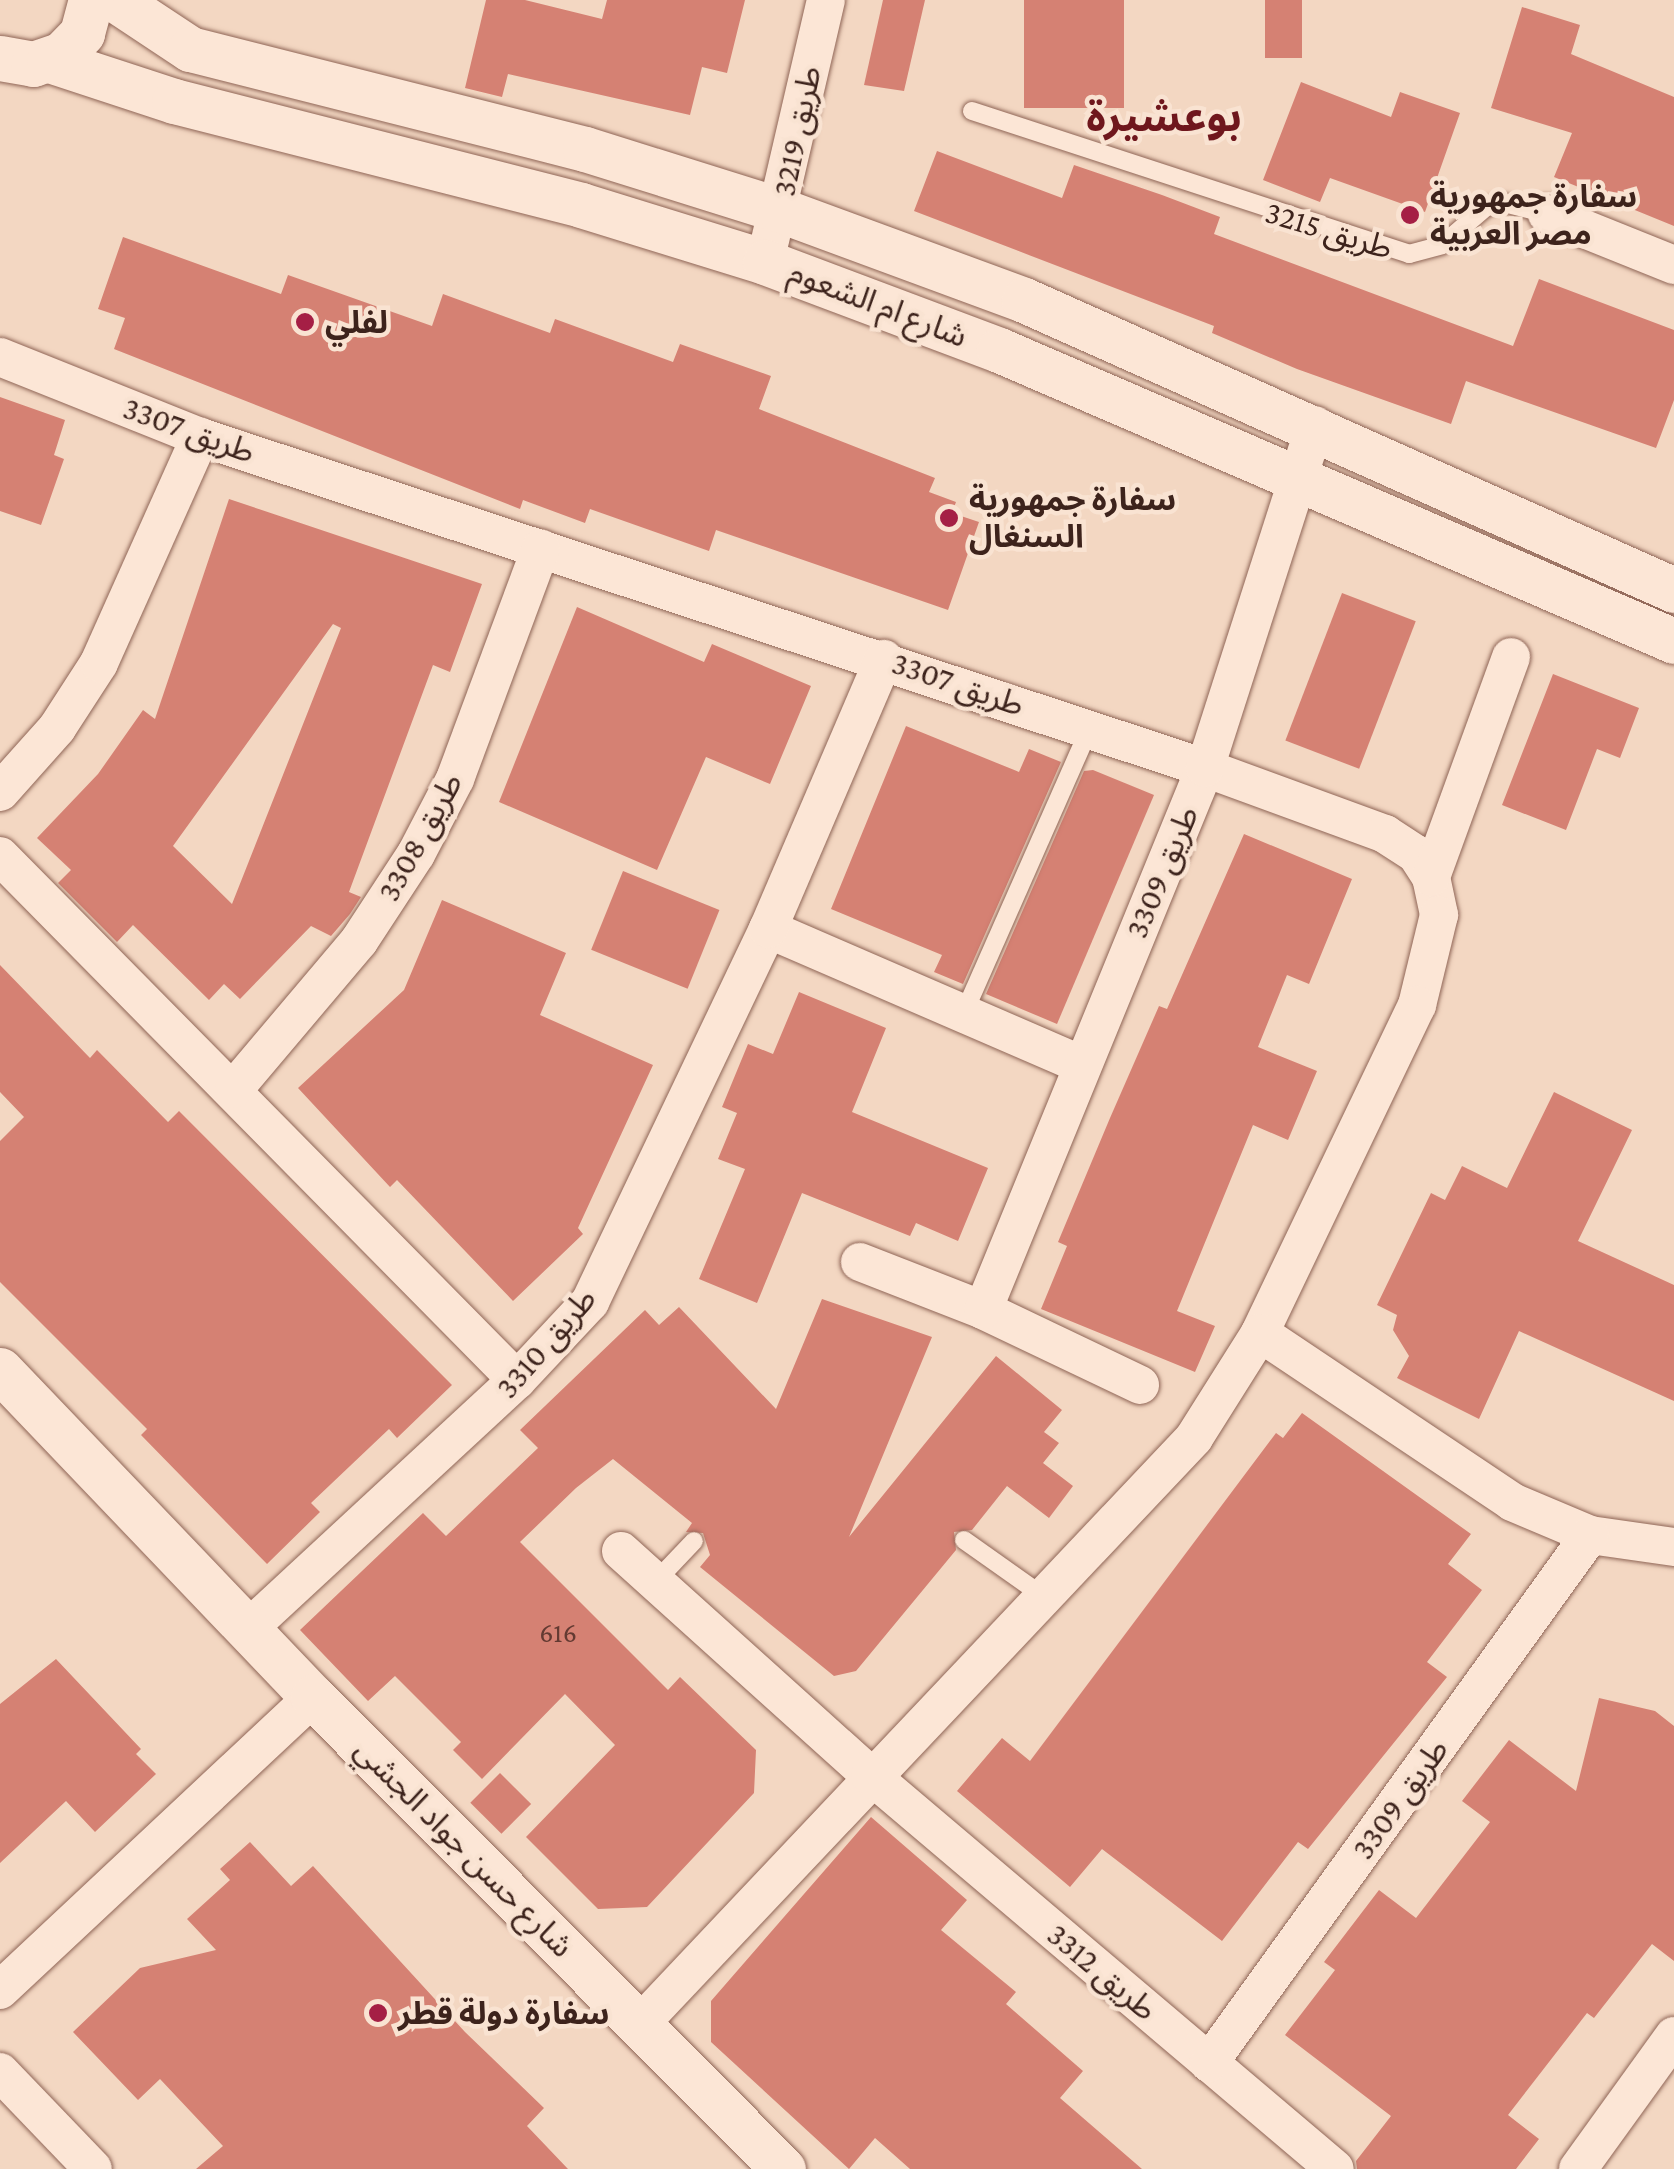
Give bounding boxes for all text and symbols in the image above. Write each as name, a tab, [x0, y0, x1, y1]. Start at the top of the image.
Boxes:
street label: طريق 3219	[765, 62, 829, 200]
district label: بوعشيرة	[1086, 92, 1242, 142]
place label: سفارة جمهورية مصر العربية	[1430, 178, 1637, 253]
street label: طريق 3215	[1261, 193, 1397, 267]
marker: سفارة جمهورية مصر العربية	[1399, 204, 1421, 226]
street label: شارع ام الشعوم	[783, 252, 973, 356]
place label: لفلي	[325, 303, 388, 341]
marker: لفلي	[294, 311, 316, 333]
street label: طريق 3307	[118, 389, 260, 471]
place label: سفارة جمهورية السنغال	[969, 481, 1176, 556]
marker: سفارة جمهورية السنغال	[938, 507, 960, 529]
street label: طريق 3307	[887, 644, 1029, 724]
street label: طريق 3308	[369, 766, 471, 908]
street label: طريق 3309	[1117, 800, 1207, 944]
street label: طريق 3310	[488, 1280, 604, 1406]
house number: 616	[539, 1616, 577, 1650]
street label: شارع حسن جواد الجشي	[347, 1731, 581, 1965]
street label: طريق 3309	[1344, 1731, 1456, 1867]
street label: طريق 3312	[1040, 1915, 1164, 2029]
place label: سفارة دولة قطر	[398, 1994, 609, 2032]
marker: سفارة دولة قطر	[367, 2002, 389, 2024]

